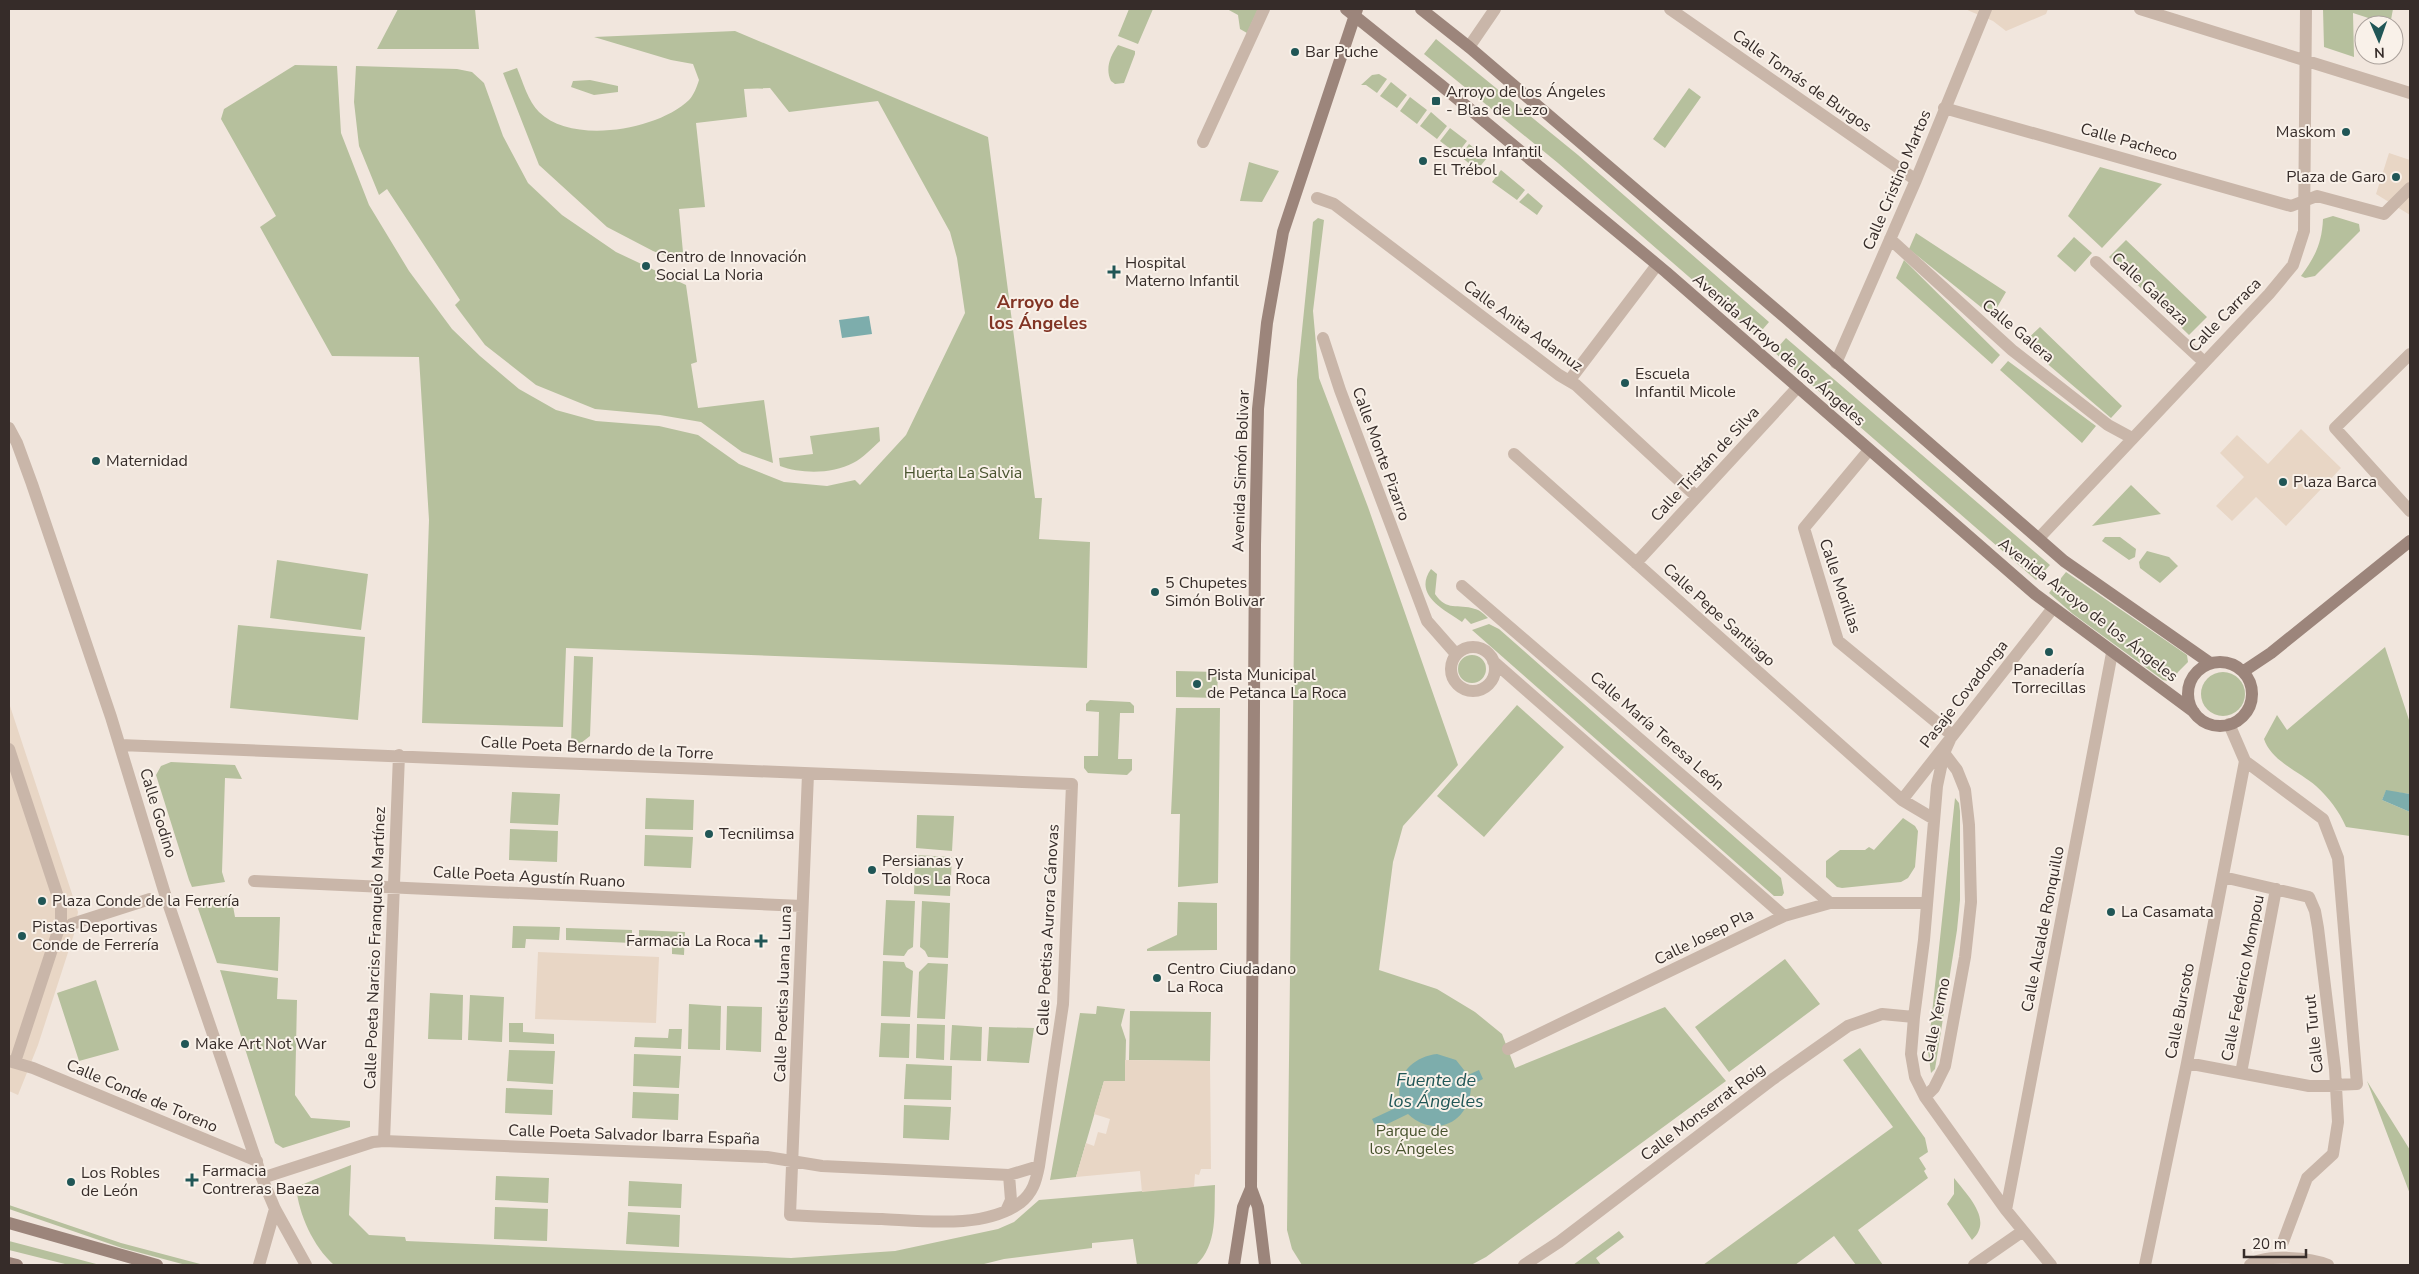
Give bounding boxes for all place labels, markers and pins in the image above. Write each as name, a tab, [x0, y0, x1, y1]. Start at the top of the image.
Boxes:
place label: Bar Puche	[1305, 41, 1378, 63]
marker: Bar Puche	[1289, 46, 1301, 58]
place label: Arroyo de los Ángeles - Blas de Lezo	[1446, 81, 1606, 121]
marker: Arroyo de los Ángeles - Blas de Lezo	[1430, 95, 1442, 107]
place label: Maskom	[2276, 121, 2336, 143]
marker: Maskom	[2340, 126, 2352, 138]
place label: Escuela Infantil El Trébol	[1433, 141, 1542, 181]
marker: Escuela Infantil El Trébol	[1417, 155, 1429, 167]
place label: Plaza de Garo	[2286, 166, 2386, 188]
marker: Plaza de Garo	[2390, 171, 2402, 183]
place label: Centro de Innovación Social La Noria	[656, 246, 807, 286]
place label: Hospital Materno Infantil	[1125, 252, 1239, 292]
marker: Centro de Innovación Social La Noria	[640, 260, 652, 272]
marker: Hospital Materno Infantil	[1107, 265, 1121, 279]
place label: Escuela Infantil Micole	[1635, 363, 1736, 403]
marker: Escuela Infantil Micole	[1619, 377, 1631, 389]
place label: Maternidad	[106, 450, 188, 472]
marker: Maternidad	[90, 455, 102, 467]
place label: Plaza Barca	[2293, 471, 2377, 493]
marker: Plaza Barca	[2277, 476, 2289, 488]
place label: 5 Chupetes Simón Bolivar	[1165, 572, 1265, 612]
marker: 5 Chupetes Simón Bolivar	[1149, 586, 1161, 598]
marker: Panadería Torrecillas	[2043, 646, 2055, 658]
place label: Panadería Torrecillas	[2012, 659, 2086, 699]
place label: Pista Municipal de Petanca La Roca	[1207, 664, 1347, 704]
marker: Pista Municipal de Petanca La Roca	[1191, 678, 1203, 690]
place label: Tecnilimsa	[719, 823, 794, 845]
marker: Tecnilimsa	[703, 828, 715, 840]
place label: Persianas y Toldos La Roca	[882, 850, 991, 890]
marker: Persianas y Toldos La Roca	[866, 864, 878, 876]
place label: Plaza Conde de la Ferrería	[52, 890, 239, 912]
marker: Plaza Conde de la Ferrería	[36, 895, 48, 907]
place label: La Casamata	[2121, 901, 2214, 923]
marker: La Casamata	[2105, 906, 2117, 918]
place label: Pistas Deportivas Conde de Ferrería	[32, 916, 159, 956]
marker: Pistas Deportivas Conde de Ferrería	[16, 930, 28, 942]
place label: Farmacia La Roca	[626, 930, 751, 952]
marker: Farmacia La Roca	[755, 935, 767, 947]
place label: Centro Ciudadano La Roca	[1167, 958, 1296, 998]
marker: Centro Ciudadano La Roca	[1151, 972, 1163, 984]
place label: Make Art Not War	[195, 1033, 327, 1055]
marker: Make Art Not War	[179, 1038, 191, 1050]
place label: Farmacia Contreras Baeza	[202, 1160, 319, 1200]
place label: Los Robles de León	[81, 1162, 160, 1202]
marker: Farmacia Contreras Baeza	[186, 1174, 198, 1186]
marker: Los Robles de León	[65, 1176, 77, 1188]

